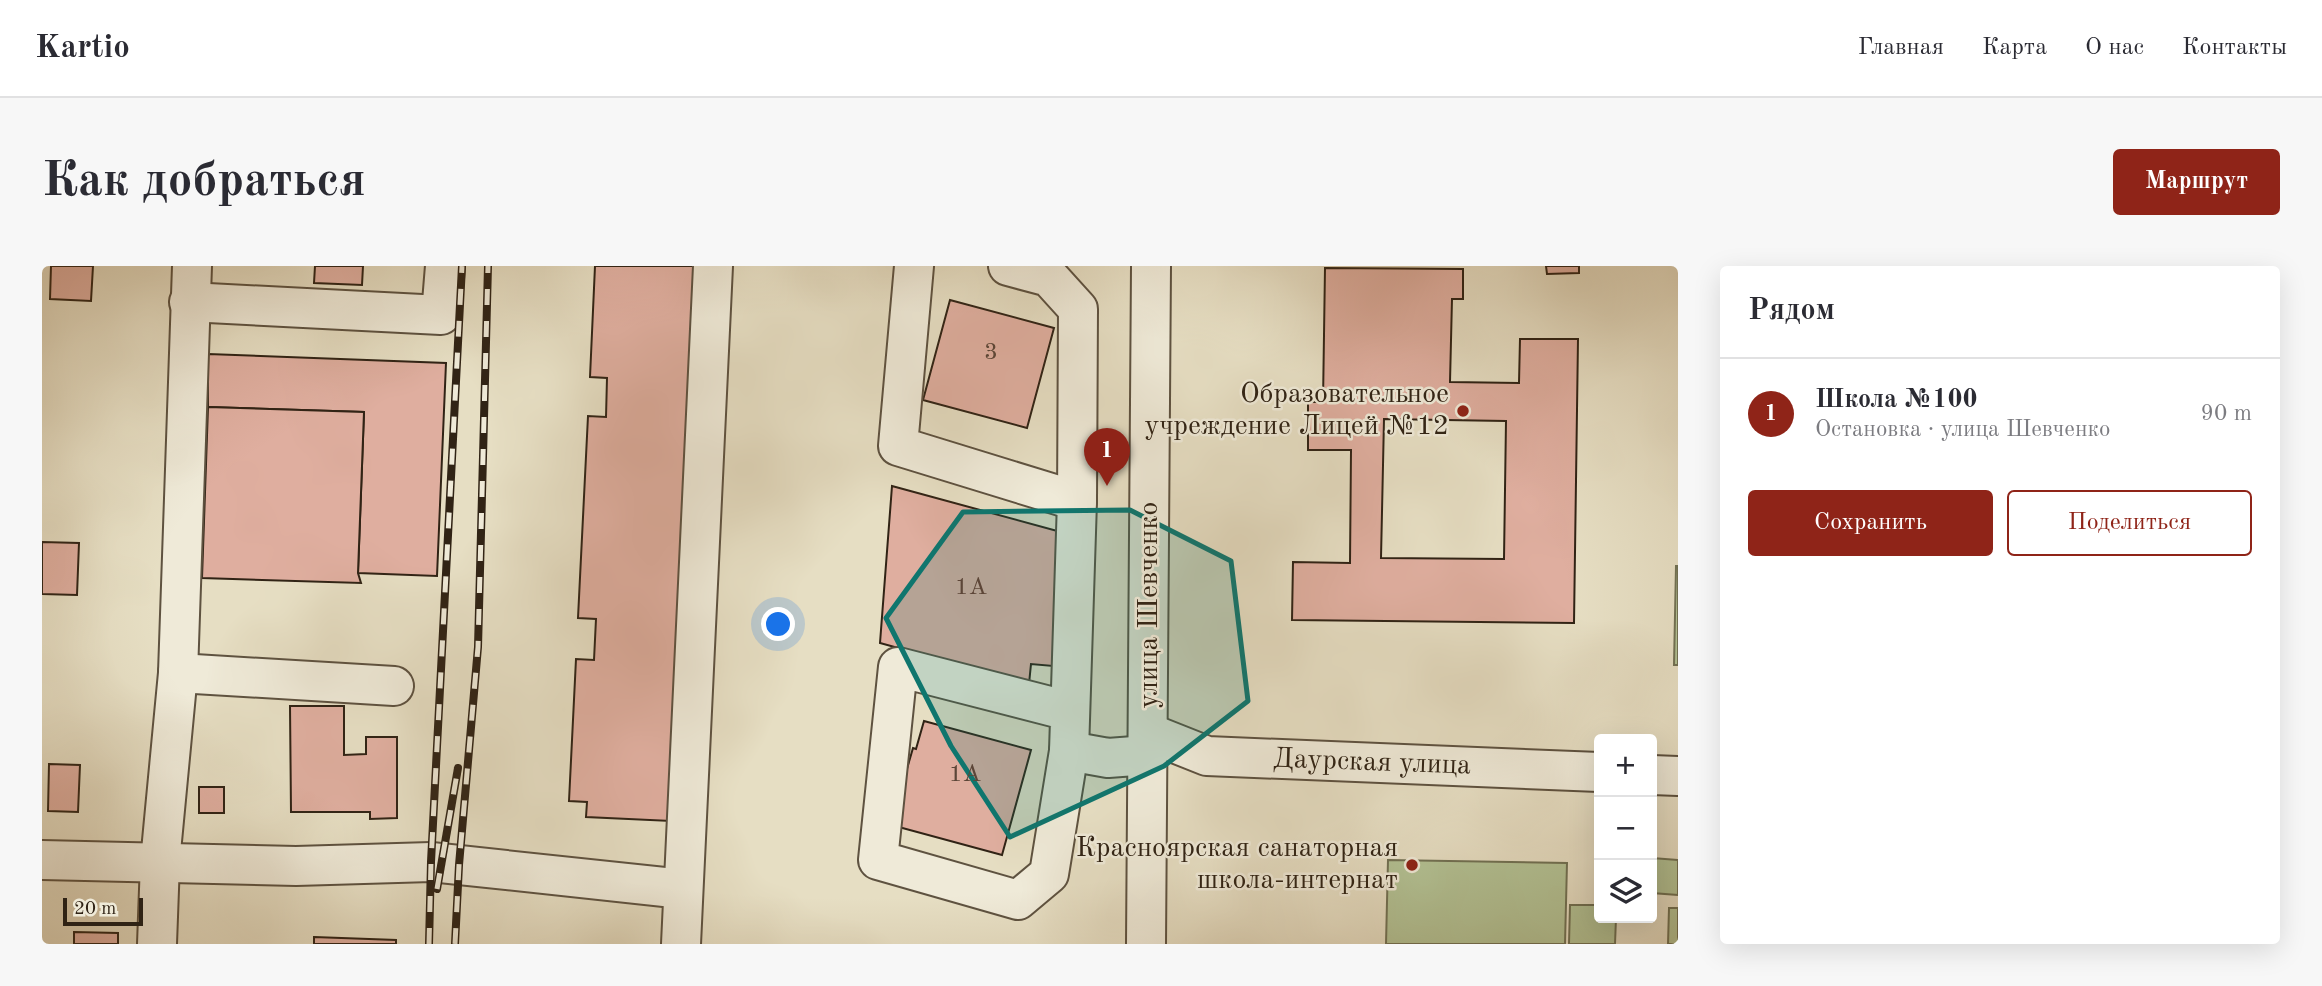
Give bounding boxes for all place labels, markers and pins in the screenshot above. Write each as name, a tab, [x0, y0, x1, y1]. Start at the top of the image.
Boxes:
place label: Образовательное учреждение Лицей №12	[1145, 381, 1449, 441]
marker: Образовательное учреждение Лицей №12	[1455, 403, 1471, 419]
pin: 1	[1084, 428, 1130, 486]
place label: Красноярская санаторная школа-интернат	[1076, 835, 1398, 895]
marker: Красноярская санаторная школа-интернат	[1404, 857, 1420, 873]

